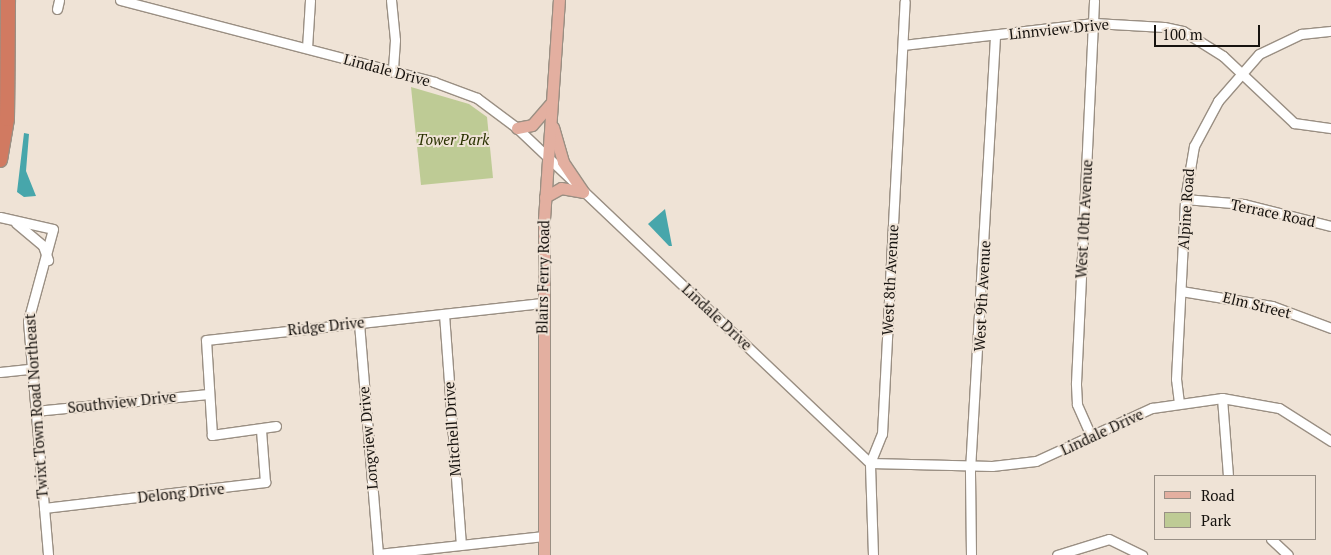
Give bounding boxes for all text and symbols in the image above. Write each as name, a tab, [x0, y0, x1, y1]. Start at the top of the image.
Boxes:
street label: Linnview Drive	[1008, 15, 1110, 43]
scale bar	[1156, 15, 1262, 47]
text: 100 m	[1162, 24, 1203, 44]
street label: Lindale Drive	[342, 50, 432, 90]
park label: Tower Park	[417, 131, 489, 149]
street label: West 10th Avenue	[1072, 159, 1096, 279]
street label: Alpine Road	[1174, 168, 1198, 250]
street label: Terrace Road	[1229, 195, 1317, 231]
street label: Blairs Ferry Road	[533, 220, 553, 334]
street label: West 8th Avenue	[878, 224, 902, 336]
street label: West 9th Avenue	[970, 240, 994, 352]
street label: Lindale Drive	[678, 280, 756, 354]
street label: Elm Street	[1221, 288, 1293, 322]
street label: Twixt Town Road Northeast	[21, 313, 51, 499]
street label: Ridge Drive	[287, 313, 365, 339]
street label: Mitchell Drive	[440, 381, 464, 477]
street label: Longview Drive	[355, 386, 381, 490]
street label: Southview Drive	[67, 387, 177, 417]
street label: Lindale Drive	[1058, 405, 1146, 459]
legend	[1154, 475, 1316, 540]
street label: Delong Drive	[137, 479, 225, 507]
text: Road	[1201, 485, 1234, 505]
text: Park	[1201, 510, 1231, 530]

